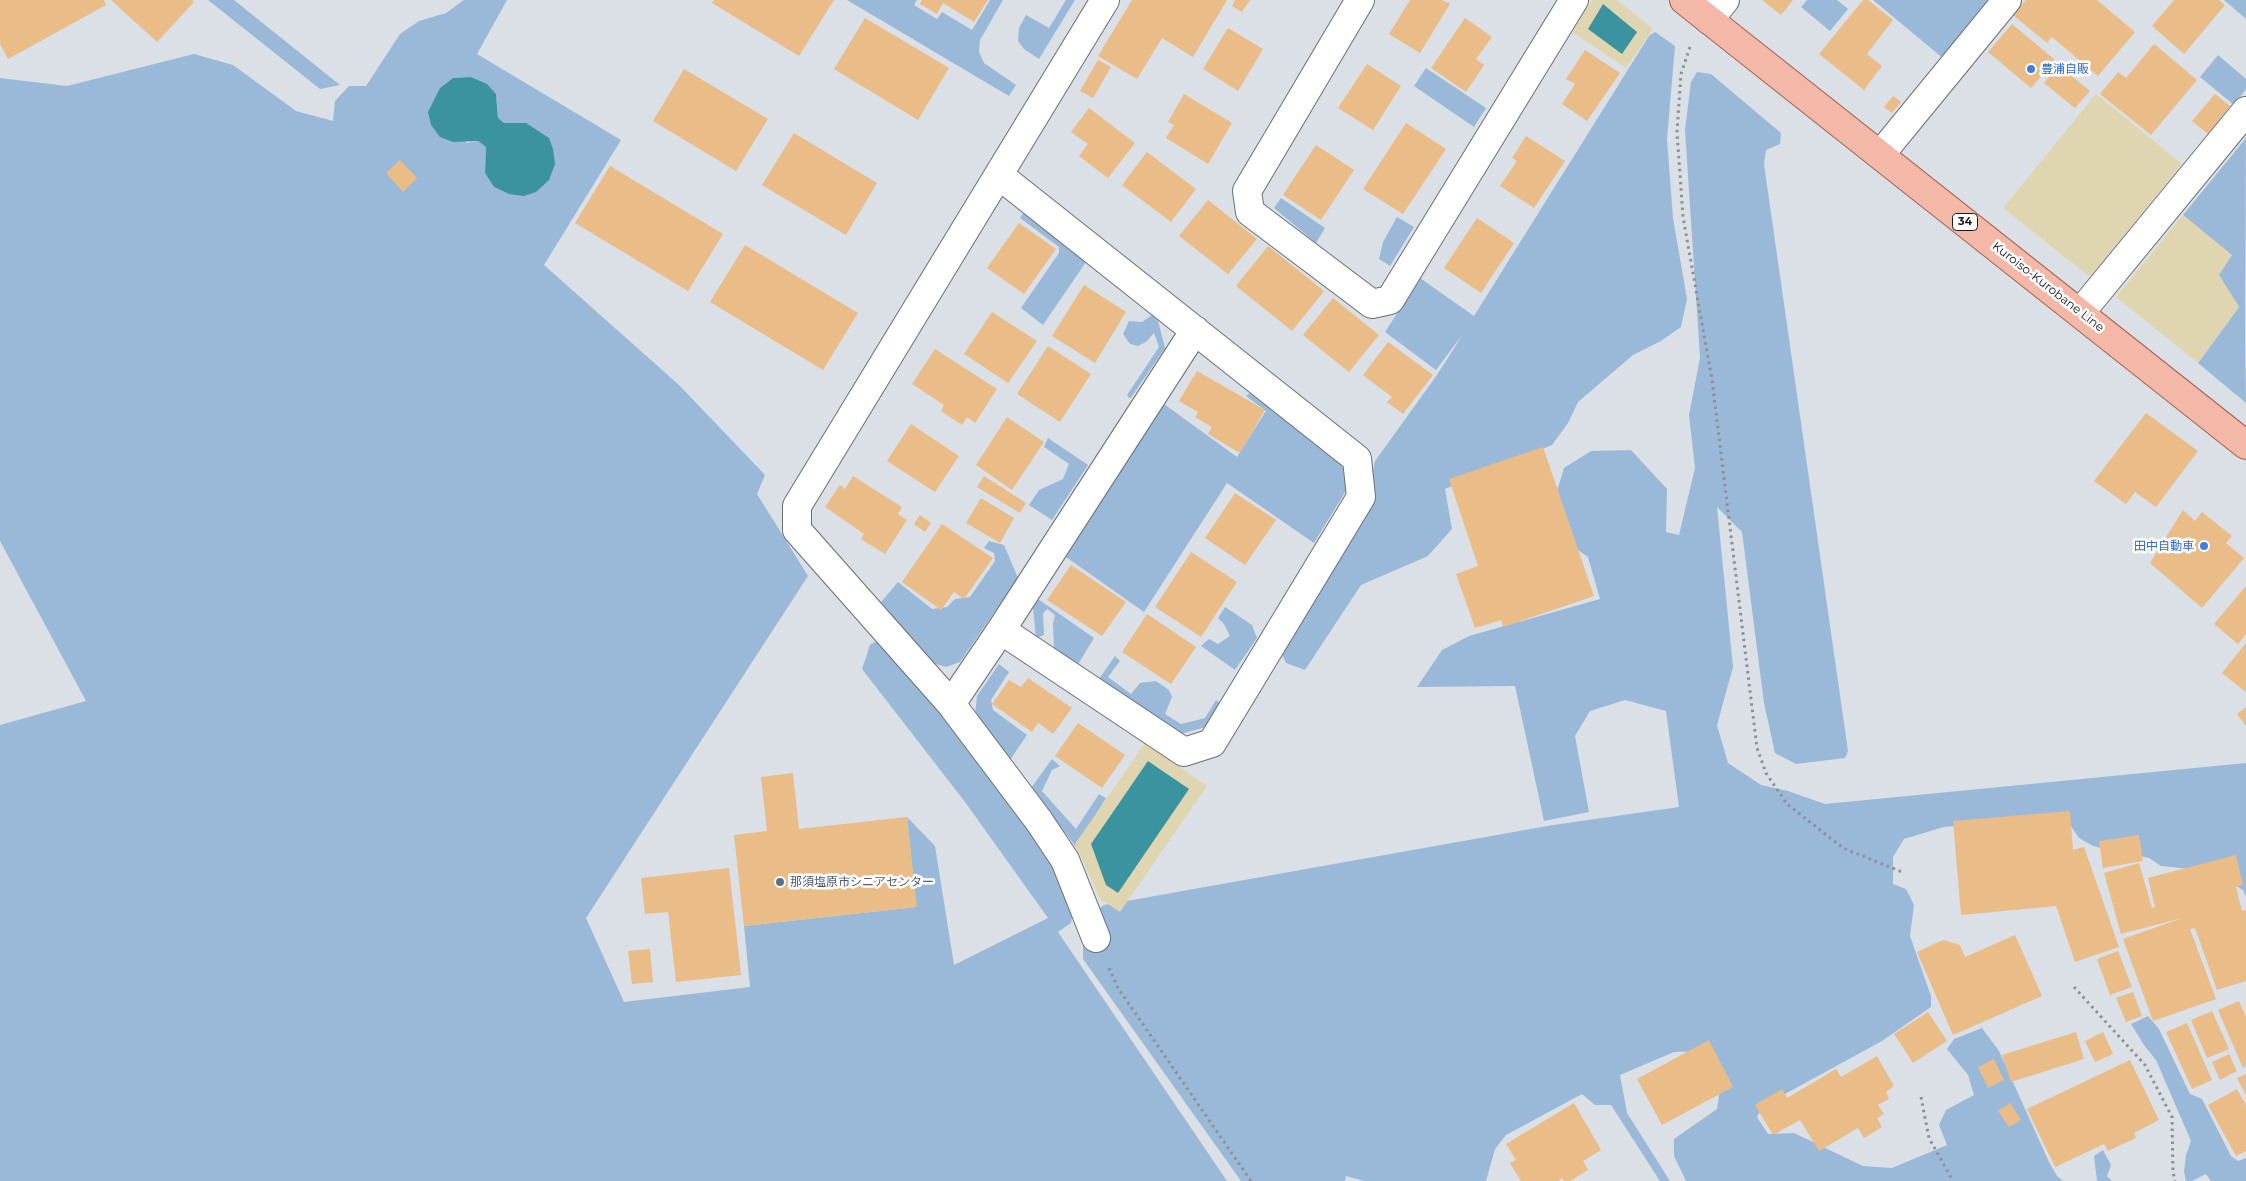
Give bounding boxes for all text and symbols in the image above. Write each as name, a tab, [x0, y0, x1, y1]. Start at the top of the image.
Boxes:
place label: 豊浦自販	[2041, 62, 2089, 76]
marker: 豊浦自販	[2025, 63, 2037, 75]
road number: 34	[1952, 213, 1978, 230]
street label: Kuroiso-Kurobane Line	[1989, 239, 2107, 335]
place label: 田中自動車	[2134, 539, 2194, 553]
marker: 田中自動車	[2198, 540, 2210, 552]
place label: 那須塩原市シニアセンター	[790, 875, 934, 889]
marker: 那須塩原市シニアセンター	[774, 876, 786, 888]

